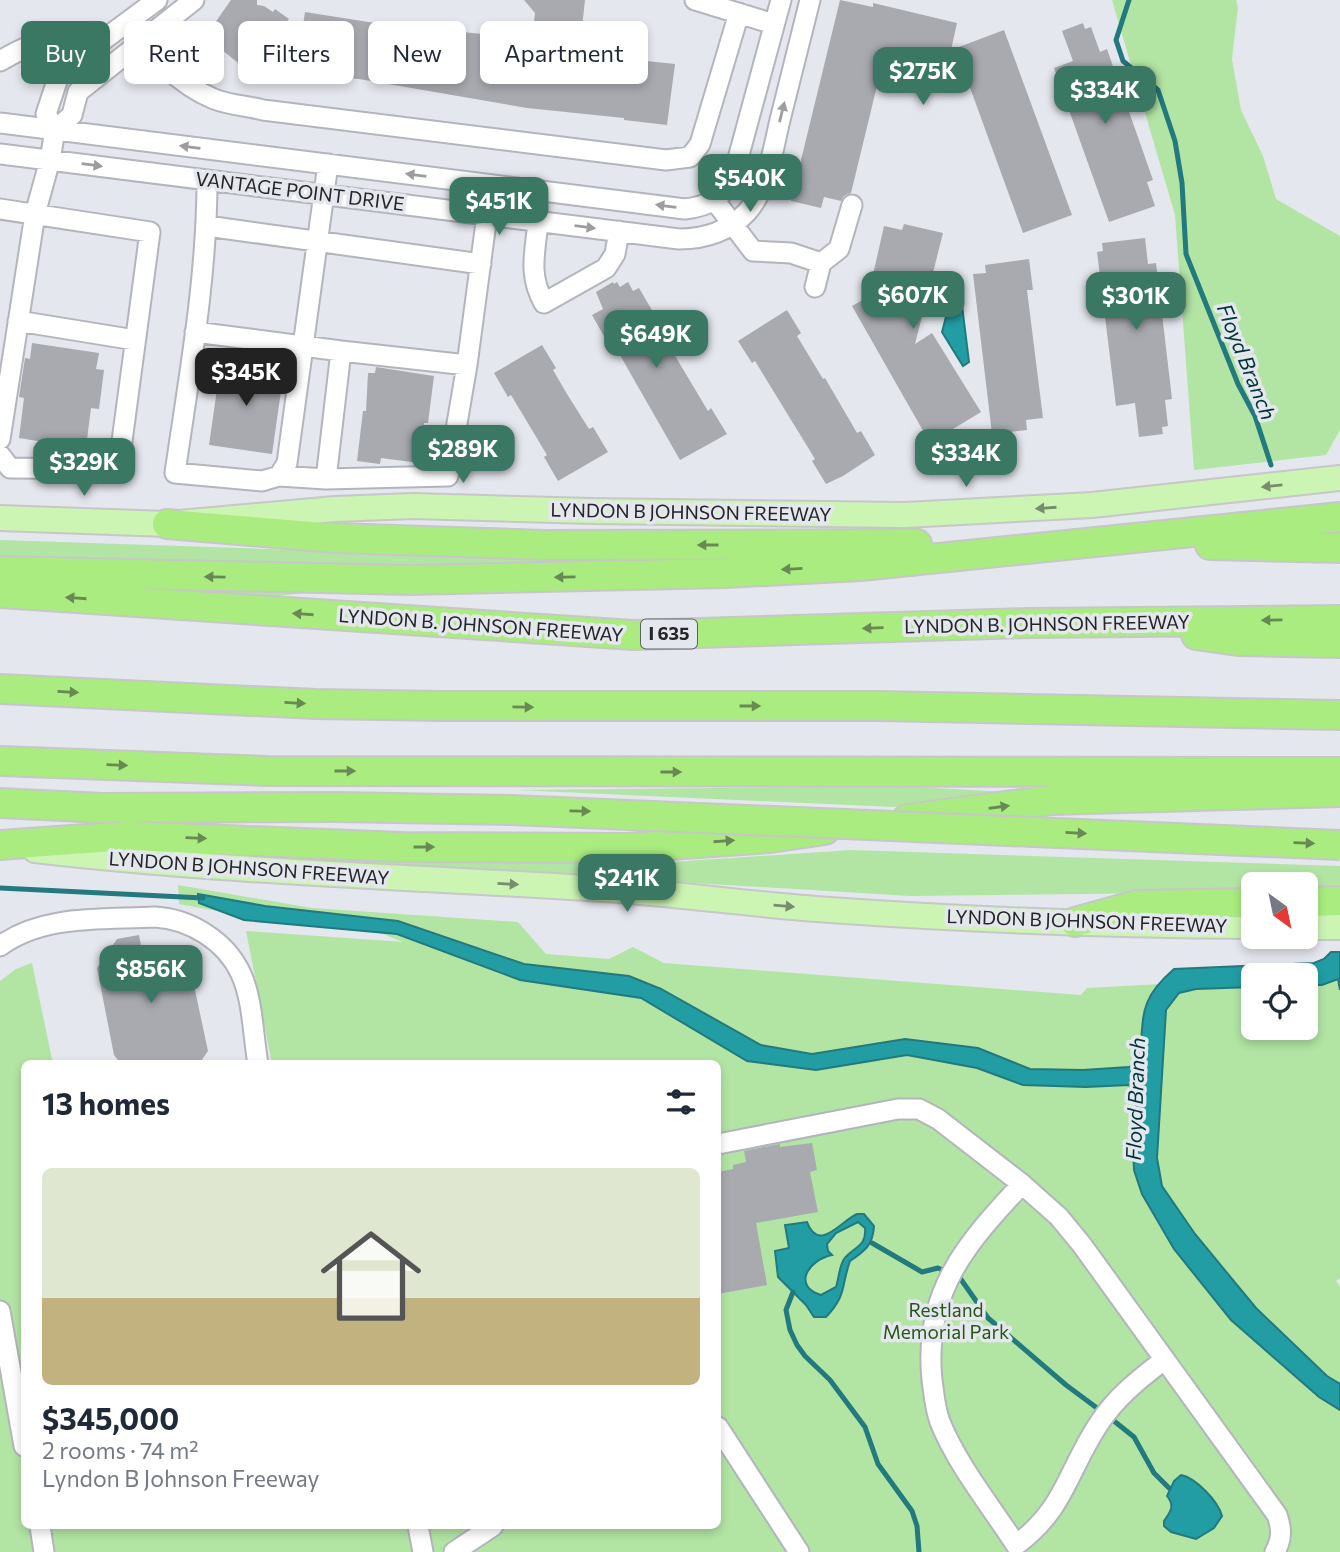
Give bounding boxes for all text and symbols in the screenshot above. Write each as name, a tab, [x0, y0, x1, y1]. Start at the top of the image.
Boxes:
chip: Buy	[21, 21, 110, 84]
chip: Rent	[124, 21, 224, 84]
chip: Filters	[238, 21, 354, 84]
chip: New	[368, 21, 466, 84]
chip: Apartment	[480, 21, 648, 84]
pin: $275K	[874, 48, 972, 107]
text: $275K	[889, 56, 957, 84]
pin: $334K	[1056, 66, 1154, 126]
text: $334K	[1070, 75, 1140, 103]
one-way arrow	[777, 101, 788, 123]
one-way arrow	[179, 141, 201, 152]
pin: $540K	[701, 154, 799, 214]
one-way arrow	[81, 160, 103, 171]
text: $540K	[714, 163, 786, 191]
street label: VANTAGE POINT DRIVE	[194, 166, 406, 215]
one-way arrow	[405, 170, 427, 181]
pin: $451K	[450, 177, 548, 237]
text: $451K	[465, 186, 533, 214]
one-way arrow	[655, 201, 677, 212]
one-way arrow	[574, 222, 596, 233]
pin: $607K	[864, 272, 962, 331]
pin: $301K	[1087, 272, 1185, 332]
text: $607K	[877, 280, 949, 308]
text: $301K	[1102, 281, 1170, 309]
water label: Floyd Branch	[1213, 300, 1282, 423]
pin: $649K	[607, 310, 705, 370]
text: $649K	[620, 319, 692, 347]
pin: $345K	[197, 348, 295, 408]
text: $345K	[211, 357, 281, 385]
pin: $289K	[414, 426, 512, 485]
pin: $334K	[917, 430, 1015, 489]
text: $289K	[428, 434, 498, 462]
pin: $329K	[35, 438, 133, 498]
text: $334K	[931, 438, 1001, 466]
text: $329K	[49, 447, 119, 475]
one-way arrow	[1261, 480, 1283, 491]
street label: LYNDON B JOHNSON FREEWAY	[550, 498, 832, 525]
one-way arrow	[1035, 502, 1057, 513]
one-way arrow	[697, 539, 719, 551]
one-way arrow	[781, 564, 803, 575]
one-way arrow	[204, 571, 226, 583]
one-way arrow	[554, 571, 576, 582]
one-way arrow	[65, 593, 87, 604]
street label: LYNDON B. JOHNSON FREEWAY	[338, 603, 624, 646]
one-way arrow	[292, 608, 314, 619]
street label: LYNDON B. JOHNSON FREEWAY	[904, 610, 1190, 637]
one-way arrow	[1261, 615, 1283, 626]
road number: I 635	[641, 620, 697, 648]
one-way arrow	[862, 622, 884, 634]
one-way arrow	[57, 686, 79, 697]
one-way arrow	[285, 697, 307, 708]
one-way arrow	[512, 701, 534, 713]
one-way arrow	[740, 701, 762, 712]
one-way arrow	[106, 760, 128, 771]
one-way arrow	[334, 765, 356, 777]
one-way arrow	[660, 766, 682, 778]
one-way arrow	[988, 801, 1010, 812]
one-way arrow	[569, 805, 591, 817]
one-way arrow	[1066, 828, 1088, 839]
one-way arrow	[185, 833, 207, 844]
one-way arrow	[714, 836, 736, 847]
one-way arrow	[1293, 838, 1315, 849]
one-way arrow	[413, 841, 435, 853]
street label: LYNDON B JOHNSON FREEWAY	[108, 846, 390, 889]
pin: $241K	[578, 855, 676, 914]
text: $241K	[594, 863, 660, 891]
north arrow	[1241, 872, 1318, 948]
map controls	[1241, 872, 1318, 1040]
one-way arrow	[497, 879, 519, 890]
one-way arrow	[773, 901, 795, 912]
street label: LYNDON B JOHNSON FREEWAY	[946, 904, 1228, 937]
pin: $856K	[102, 946, 200, 1005]
text: $856K	[115, 954, 187, 982]
button: locate	[1241, 963, 1318, 1040]
water label: Floyd Branch	[1120, 1037, 1149, 1161]
icon: filters	[662, 1083, 700, 1121]
text: 13 homes	[42, 1084, 170, 1121]
icon: home	[308, 1213, 434, 1339]
park label: Restland Memorial Park	[883, 1298, 1009, 1343]
text: $345,000	[42, 1399, 179, 1436]
text: 2 rooms · 74 m²	[42, 1436, 198, 1464]
text: Lyndon B Johnson Freeway	[42, 1464, 320, 1492]

